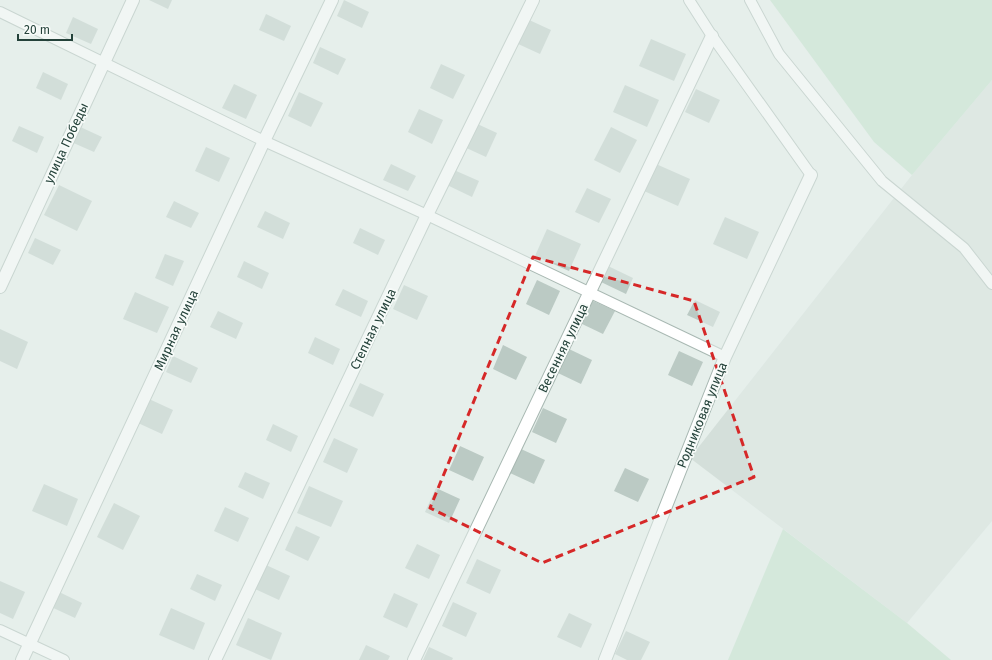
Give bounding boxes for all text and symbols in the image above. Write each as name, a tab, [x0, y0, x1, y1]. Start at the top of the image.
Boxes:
scale bar	[18, 16, 72, 42]
text: 20 m	[24, 23, 50, 37]
street label: улица Победы	[41, 100, 91, 186]
street label: Степная улица	[347, 286, 399, 372]
street label: Мирная улица	[151, 287, 201, 373]
street label: Весенняя улица	[535, 301, 591, 395]
street label: Родниковая улица	[674, 360, 730, 470]

